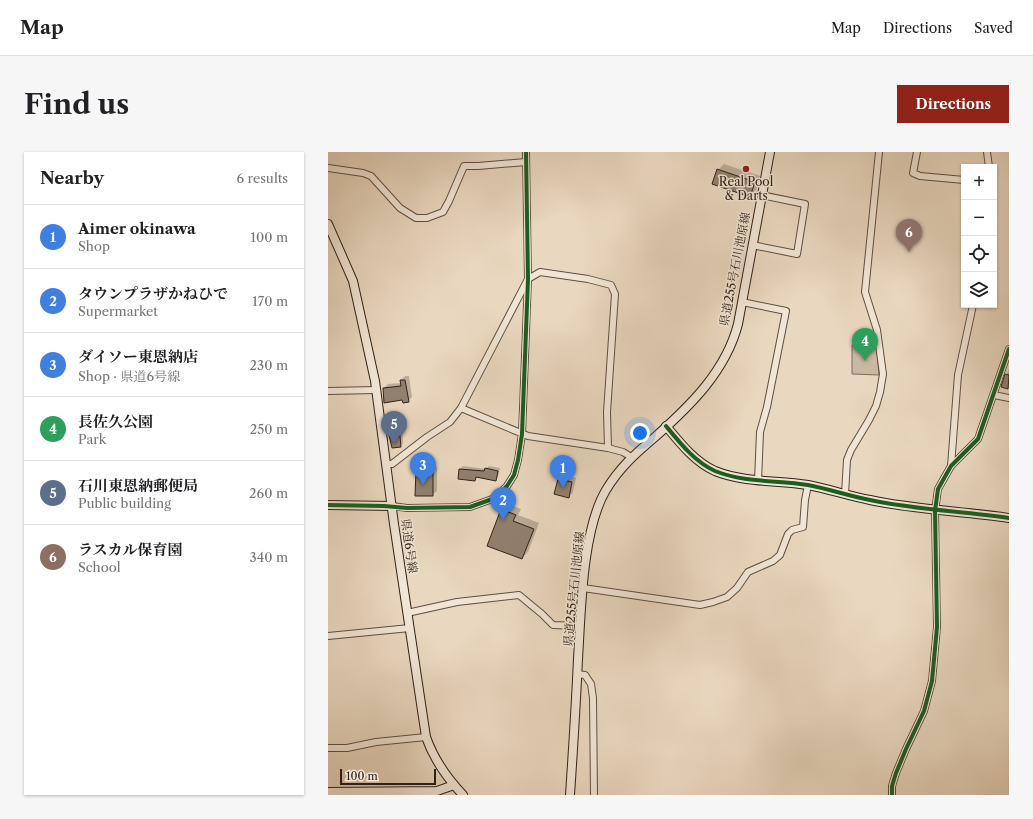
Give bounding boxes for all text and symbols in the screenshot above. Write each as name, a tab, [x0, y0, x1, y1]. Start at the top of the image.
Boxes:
text: Map	[20, 16, 64, 39]
text: Map	[831, 19, 861, 37]
text: Directions	[883, 19, 952, 37]
text: Saved	[974, 19, 1013, 37]
button: Directions	[897, 85, 1009, 123]
text: Find us	[24, 87, 129, 121]
marker: Real Pool & Darts	[741, 164, 751, 174]
map controls	[961, 164, 997, 308]
button: +	[961, 164, 997, 200]
text: Nearby	[40, 168, 104, 188]
text: 6 results	[237, 170, 288, 186]
place label: Real Pool & Darts	[719, 174, 774, 203]
button: −	[961, 200, 997, 236]
street label: 県道255号石川池原線	[716, 211, 753, 327]
text: Aimer okinawa	[78, 219, 196, 238]
pin: 6	[896, 219, 922, 252]
text: 1	[50, 229, 56, 245]
text: 100 m	[250, 229, 288, 245]
button: locate	[961, 236, 997, 272]
text: Shop	[78, 238, 110, 254]
button: layers	[961, 272, 997, 308]
text: タウンプラザかねひで	[78, 284, 228, 303]
text: 2	[49, 293, 57, 309]
text: 170 m	[252, 293, 288, 309]
text: Supermarket	[78, 303, 158, 319]
pin: 4	[852, 328, 878, 361]
text: ダイソー東恩納店	[78, 347, 198, 366]
text: 3	[49, 357, 57, 373]
text: 230 m	[250, 357, 288, 373]
text: Shop · 県道6号線	[78, 368, 180, 384]
pin: 5	[381, 411, 407, 444]
text: 長佐久公園	[78, 412, 153, 431]
text: 4	[49, 421, 57, 437]
text: 250 m	[250, 421, 288, 437]
your location	[630, 423, 650, 443]
text: Park	[78, 431, 106, 447]
pin: 3	[410, 452, 436, 485]
pin: 1	[550, 455, 576, 488]
text: 石川東恩納郵便局	[78, 476, 198, 495]
text: 5	[49, 485, 57, 501]
text: 260 m	[249, 485, 288, 501]
pin: 2	[490, 487, 516, 520]
text: Public building	[78, 495, 171, 511]
street label: 県道6号線	[398, 518, 421, 574]
street label: 県道255号石川池原線	[560, 531, 587, 647]
text: ラスカル保育園	[78, 540, 183, 559]
text: 6	[49, 549, 57, 565]
text: 340 m	[250, 549, 288, 565]
text: School	[78, 559, 121, 575]
scale bar	[340, 767, 436, 786]
text: 100 m	[346, 769, 378, 783]

